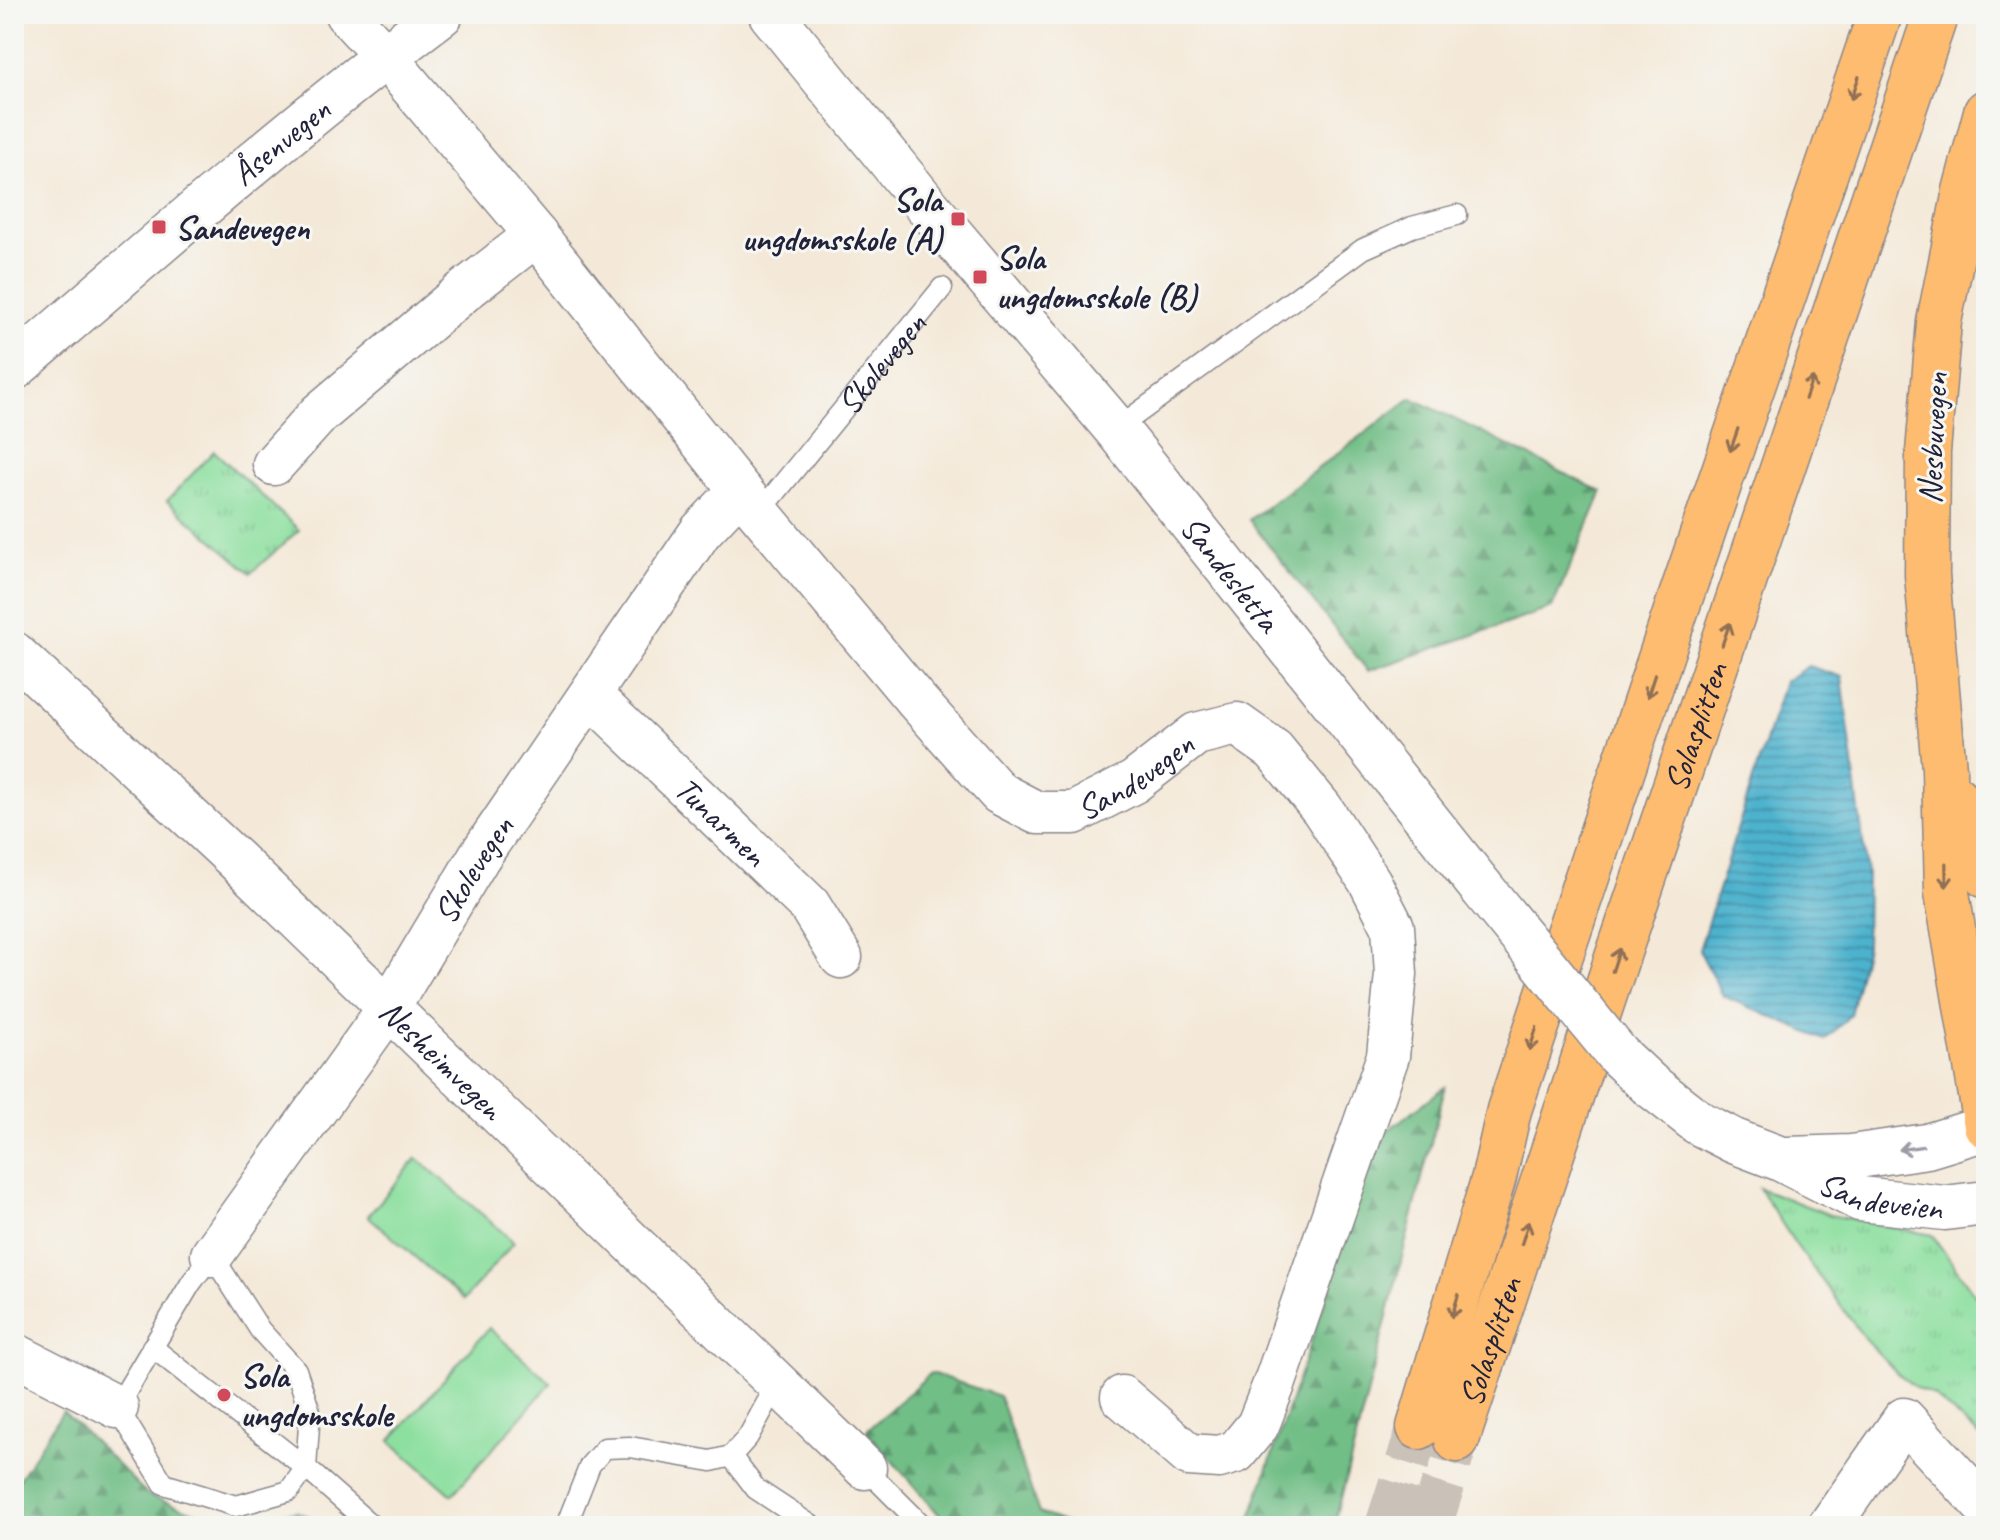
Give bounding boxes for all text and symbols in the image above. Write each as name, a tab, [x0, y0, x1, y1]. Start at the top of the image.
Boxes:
one-way arrow	[1846, 75, 1861, 100]
street label: Åsenvegen	[222, 87, 340, 195]
place label: Sola ungdomsskole (A)	[742, 178, 945, 260]
place label: Sandevegen	[175, 206, 311, 249]
marker: Sola ungdomsskole (A)	[949, 210, 967, 228]
marker: Sandevegen	[150, 218, 168, 236]
place label: Sola ungdomsskole (B)	[996, 236, 1199, 318]
marker: Sola ungdomsskole (B)	[971, 268, 989, 286]
street label: Skolevegen	[827, 303, 936, 423]
street label: Nesbuvegen	[1908, 371, 1957, 505]
one-way arrow	[1803, 375, 1818, 400]
one-way arrow	[1725, 427, 1740, 452]
street label: Sandesletta	[1171, 507, 1291, 642]
one-way arrow	[1719, 622, 1734, 647]
street label: Solasplitten	[1654, 655, 1738, 797]
one-way arrow	[1642, 673, 1657, 698]
street label: Sandevegen	[1069, 722, 1203, 830]
street label: Tunarmen	[666, 767, 777, 877]
street label: Skolevegen	[423, 807, 523, 931]
one-way arrow	[1939, 861, 1954, 888]
one-way arrow	[1610, 948, 1624, 973]
street label: Nesheimvegen	[371, 990, 514, 1130]
one-way arrow	[1524, 1026, 1539, 1051]
one-way arrow	[1899, 1141, 1924, 1156]
street label: Sandeveien	[1812, 1161, 1946, 1230]
one-way arrow	[1519, 1221, 1534, 1246]
street label: Solasplitten	[1449, 1270, 1532, 1411]
one-way arrow	[1447, 1292, 1462, 1318]
place label: Sola ungdomsskole	[240, 1354, 396, 1436]
marker: Sola ungdomsskole	[215, 1386, 233, 1404]

